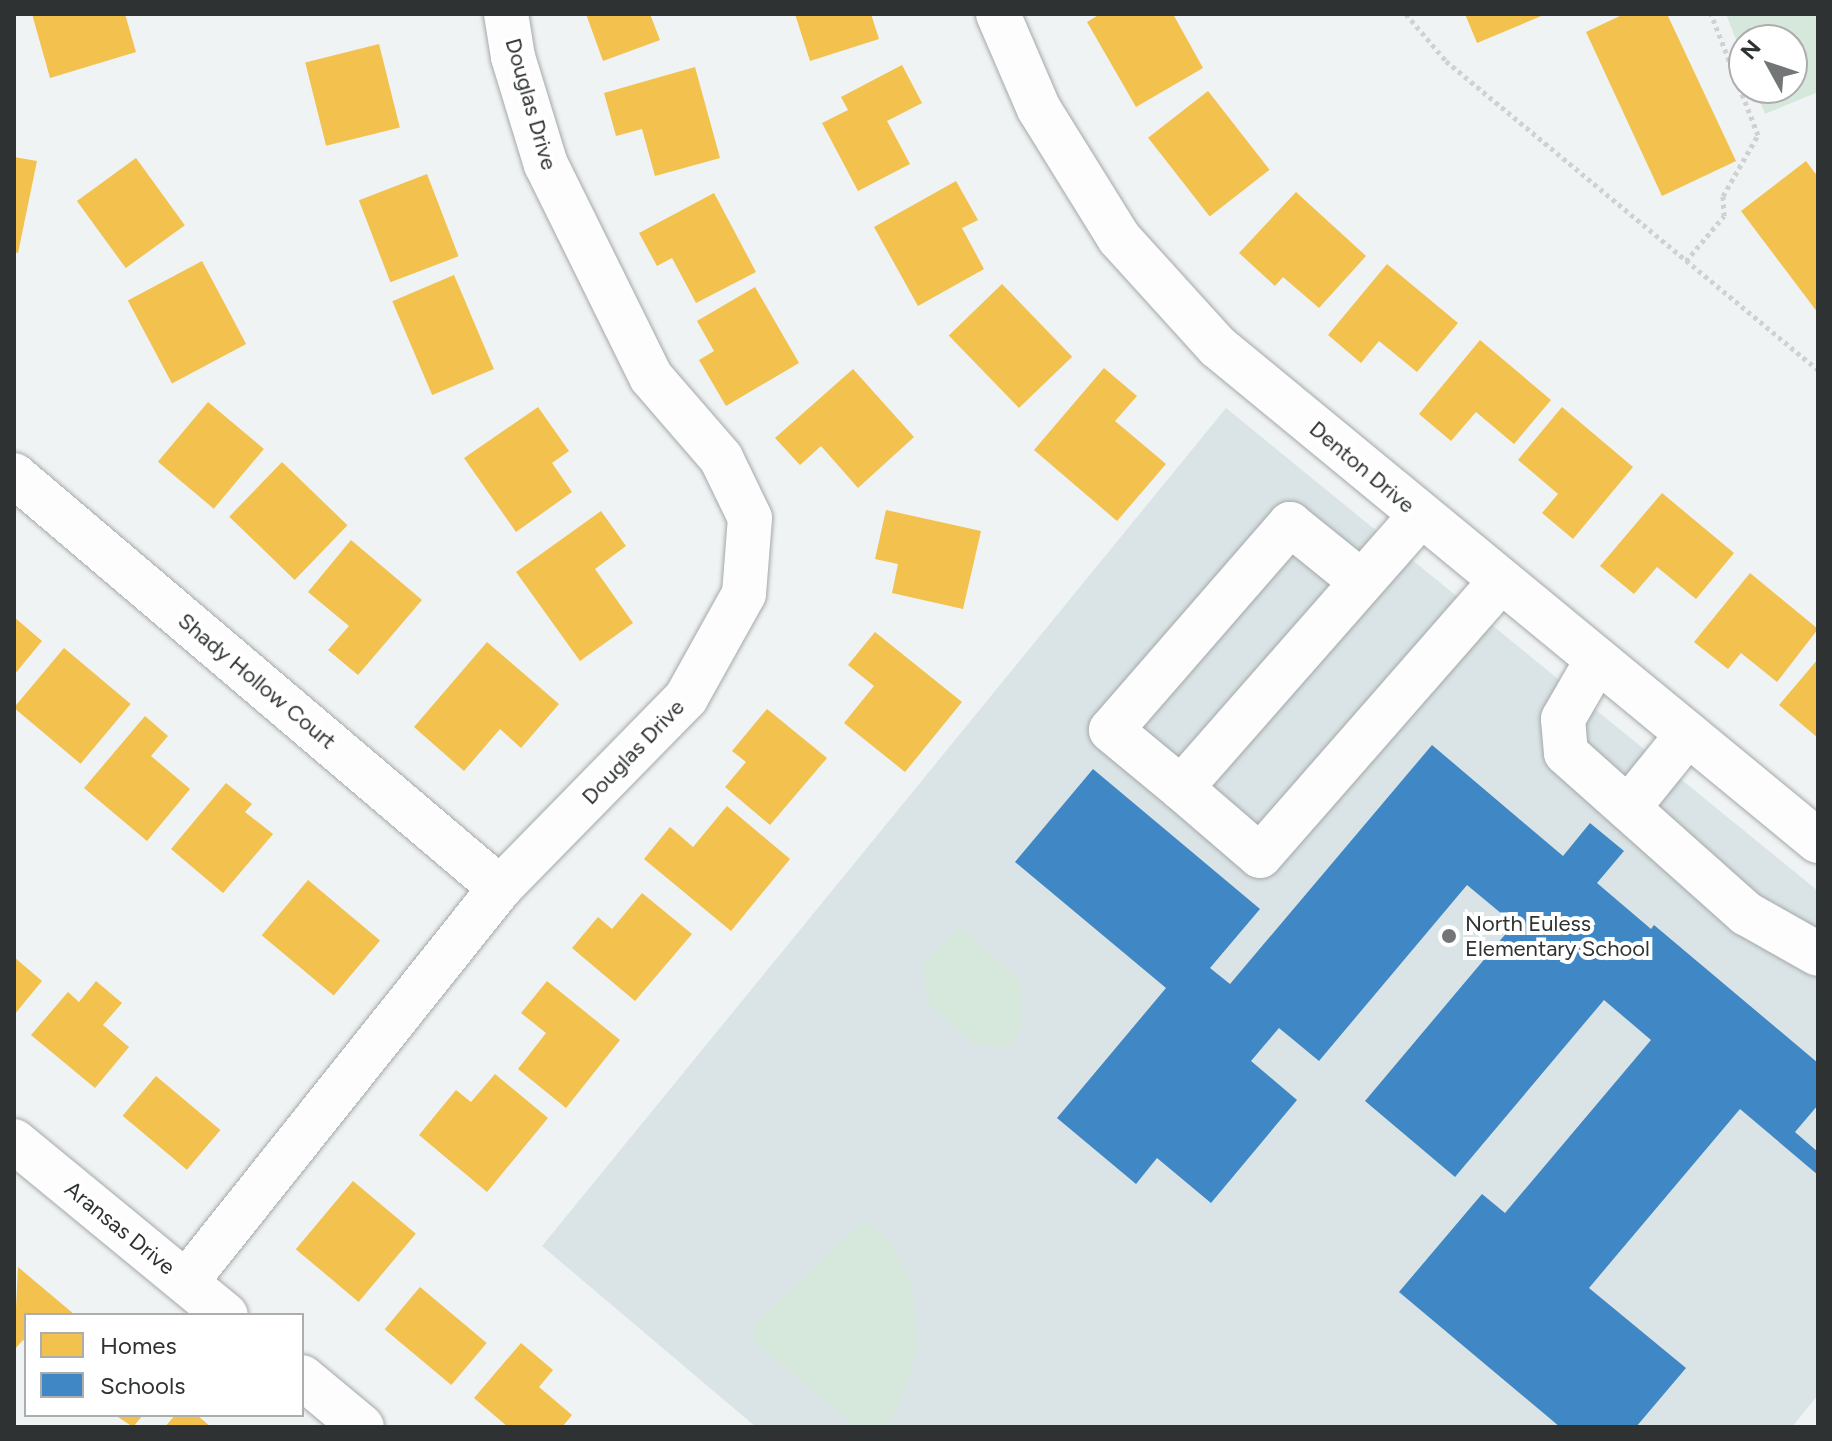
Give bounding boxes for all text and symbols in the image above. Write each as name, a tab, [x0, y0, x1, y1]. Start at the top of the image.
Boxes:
north arrow	[1728, 24, 1808, 104]
text: N	[1735, 34, 1767, 65]
street label: Douglas Drive	[500, 35, 562, 173]
street label: Denton Drive	[1304, 415, 1420, 519]
street label: Shady Hollow Court	[173, 607, 341, 755]
street label: Douglas Drive	[576, 694, 690, 810]
place label: North Euless Elementary School	[1465, 910, 1650, 962]
marker: North Euless Elementary School	[1440, 927, 1458, 945]
street label: Aransas Drive	[60, 1176, 180, 1280]
legend	[24, 1313, 304, 1417]
text: Homes	[100, 1331, 177, 1360]
text: Schools	[100, 1371, 185, 1400]

